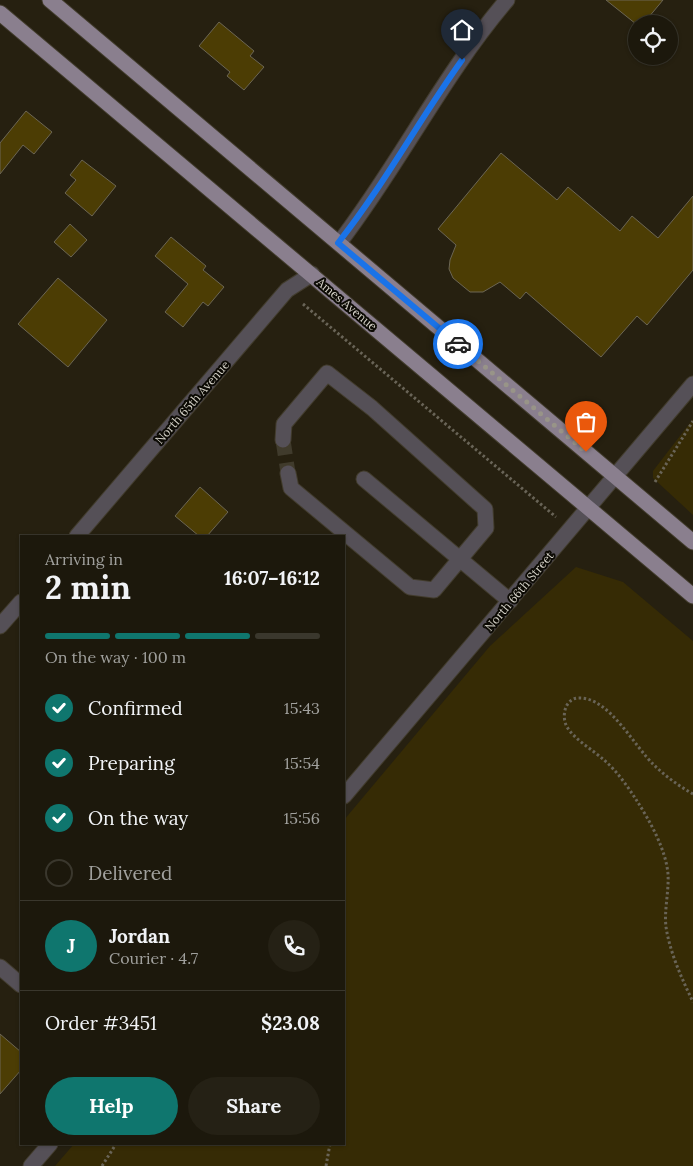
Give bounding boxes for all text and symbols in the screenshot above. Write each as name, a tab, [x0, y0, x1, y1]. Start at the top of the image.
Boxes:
pin	[441, 9, 483, 60]
map controls	[628, 15, 678, 65]
button: locate	[628, 15, 678, 65]
icon: home	[448, 16, 476, 44]
street label: Ames Avenue	[313, 274, 381, 334]
courier	[433, 319, 483, 369]
icon: car	[444, 330, 472, 358]
street label: North 65th Avenue	[152, 357, 233, 447]
pin	[565, 401, 607, 452]
icon: bag	[572, 408, 600, 436]
street label: North 66th Street	[481, 548, 557, 634]
text: Arriving in	[45, 549, 123, 569]
text: 16:07–16:12	[224, 566, 320, 590]
text: 2 min	[45, 567, 131, 608]
text: On the way · 100 m	[45, 647, 186, 667]
icon: check	[45, 694, 73, 722]
text: Confirmed	[88, 696, 183, 720]
text: 15:43	[284, 698, 320, 718]
icon: check	[45, 749, 73, 777]
text: Preparing	[88, 751, 175, 775]
text: 15:54	[284, 753, 320, 773]
icon: check	[45, 804, 73, 832]
text: On the way	[88, 806, 188, 830]
text: 15:56	[283, 808, 320, 828]
text: Delivered	[88, 861, 172, 885]
button: phone	[268, 920, 320, 972]
text: Jordan	[109, 924, 170, 948]
text: J	[67, 934, 75, 958]
text: Courier · 4.7	[109, 948, 198, 968]
text: Order #3451	[45, 1011, 157, 1035]
text: $23.08	[261, 1011, 320, 1035]
button: Help	[45, 1077, 178, 1135]
button: Share	[188, 1077, 320, 1135]

